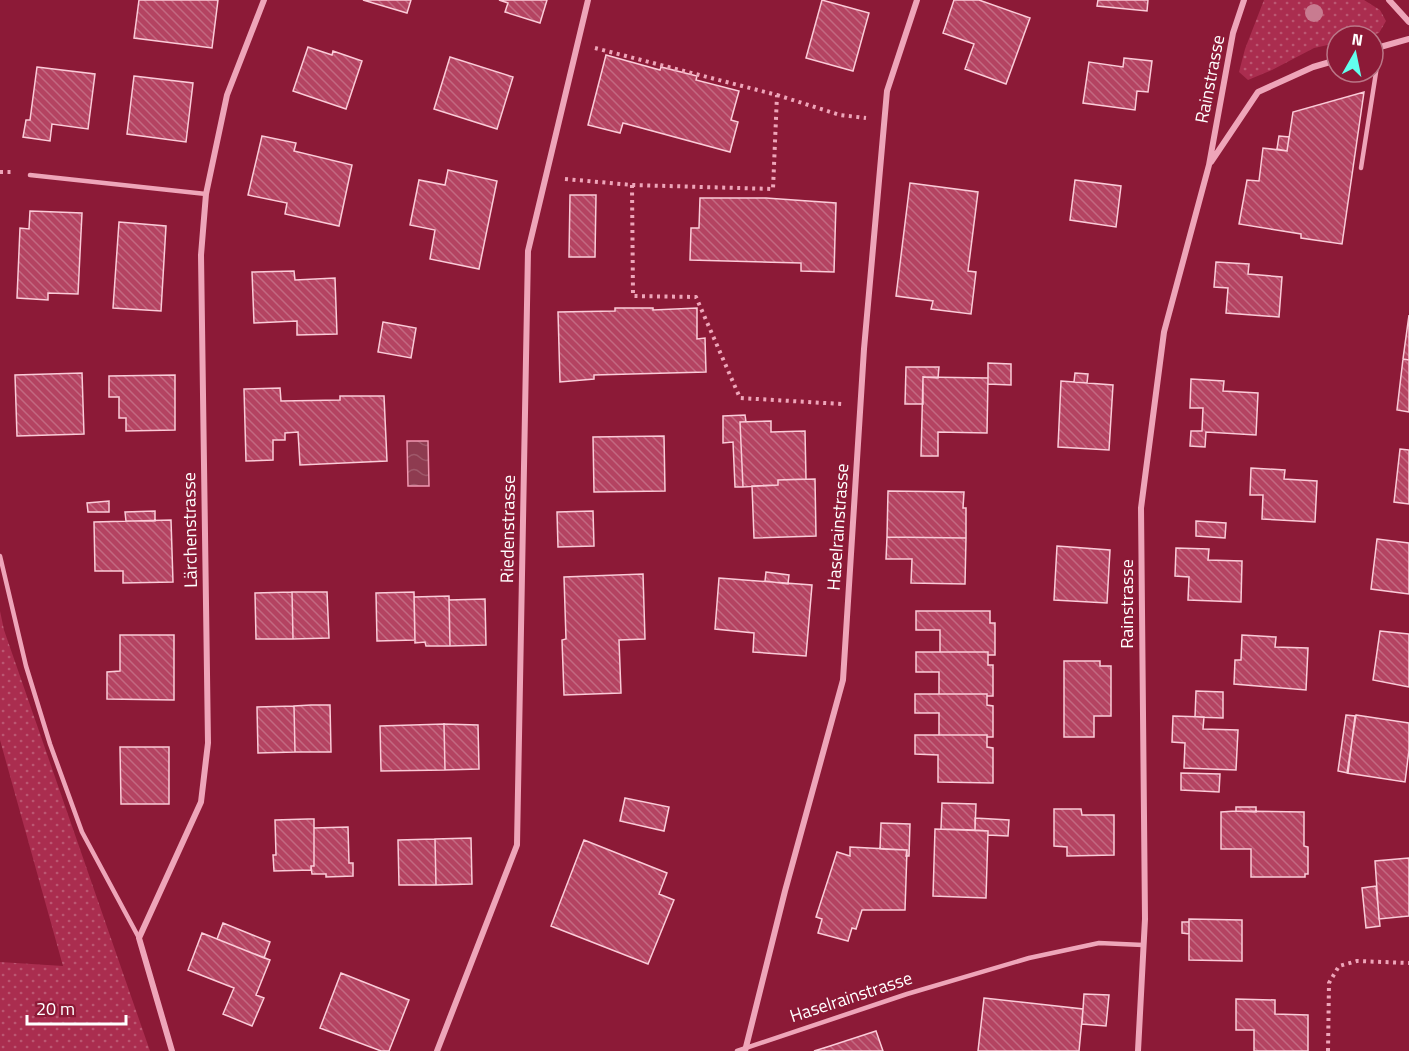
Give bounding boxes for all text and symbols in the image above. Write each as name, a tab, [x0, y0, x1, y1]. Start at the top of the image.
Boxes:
north arrow	[1325, 24, 1385, 84]
text: N	[1350, 26, 1365, 52]
street label: Rainstrasse	[1188, 32, 1231, 125]
street label: Haselrainstrasse	[820, 462, 855, 591]
street label: Lärchenstrasse	[175, 472, 204, 588]
street label: Riedenstrasse	[493, 475, 522, 583]
street label: Rainstrasse	[1113, 559, 1140, 649]
street label: Haselrainstrasse	[786, 964, 916, 1029]
scale bar	[27, 988, 126, 1026]
text: 20 m	[36, 995, 75, 1022]

